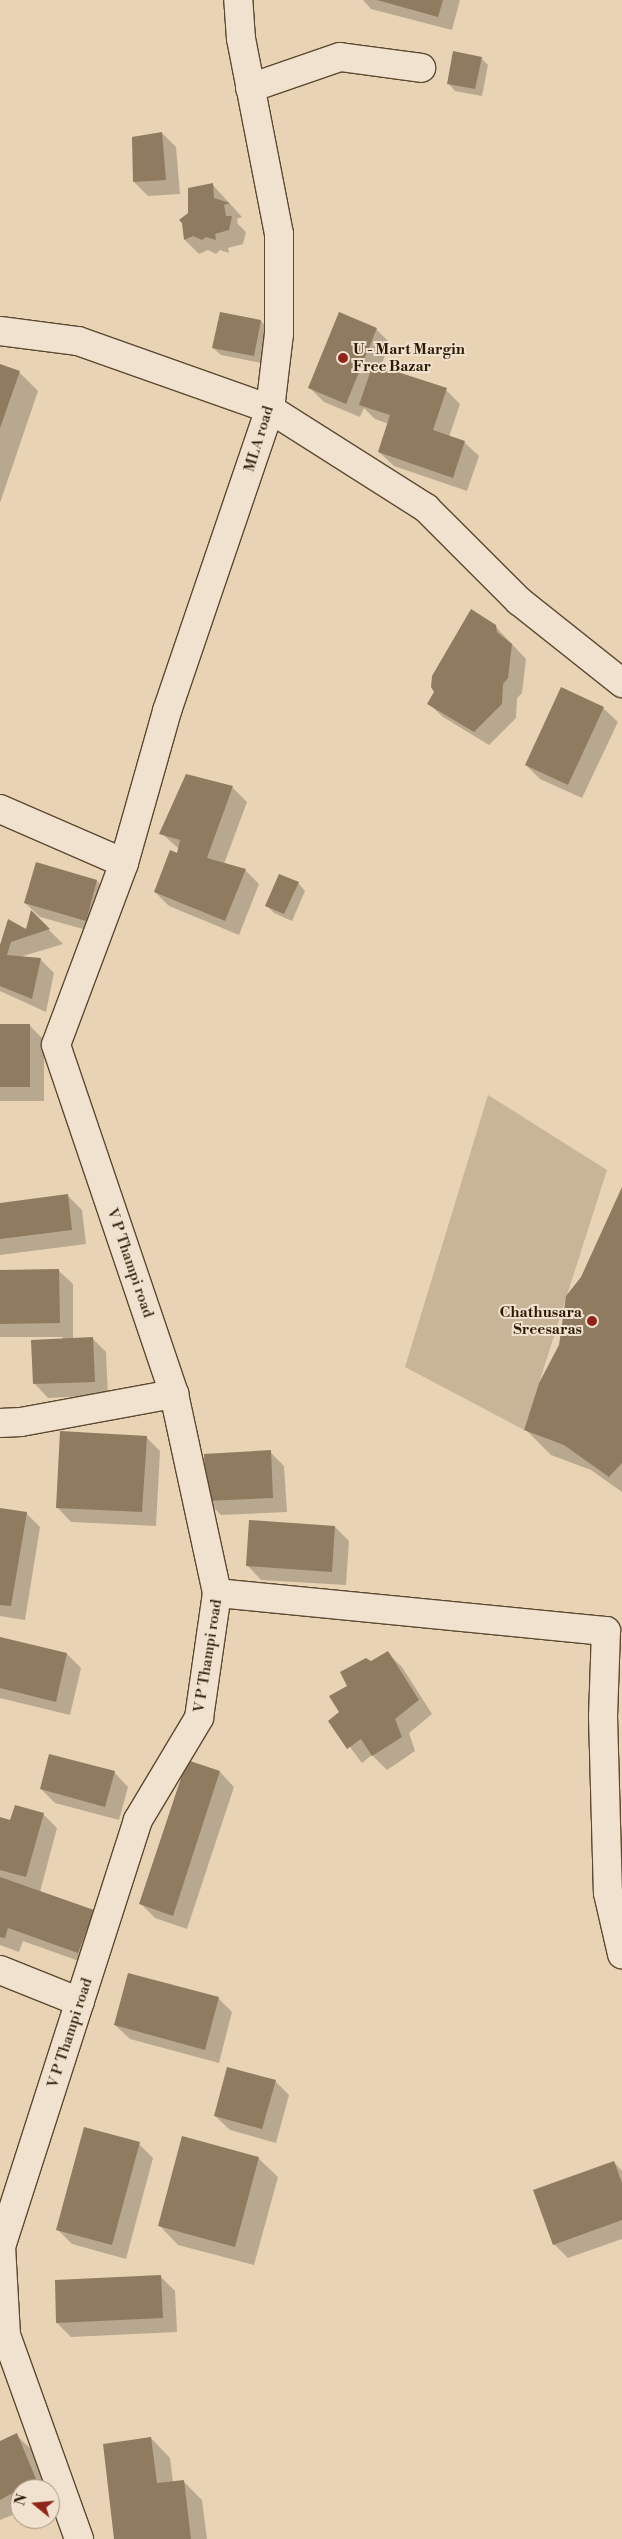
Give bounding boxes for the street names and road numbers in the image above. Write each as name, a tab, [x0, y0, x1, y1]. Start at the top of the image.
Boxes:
street label: MLA road	[240, 404, 278, 474]
street label: V P Thampi road	[103, 1206, 157, 1320]
street label: V P Thampi road	[190, 1598, 226, 1714]
street label: V P Thampi road	[44, 1976, 96, 2090]

